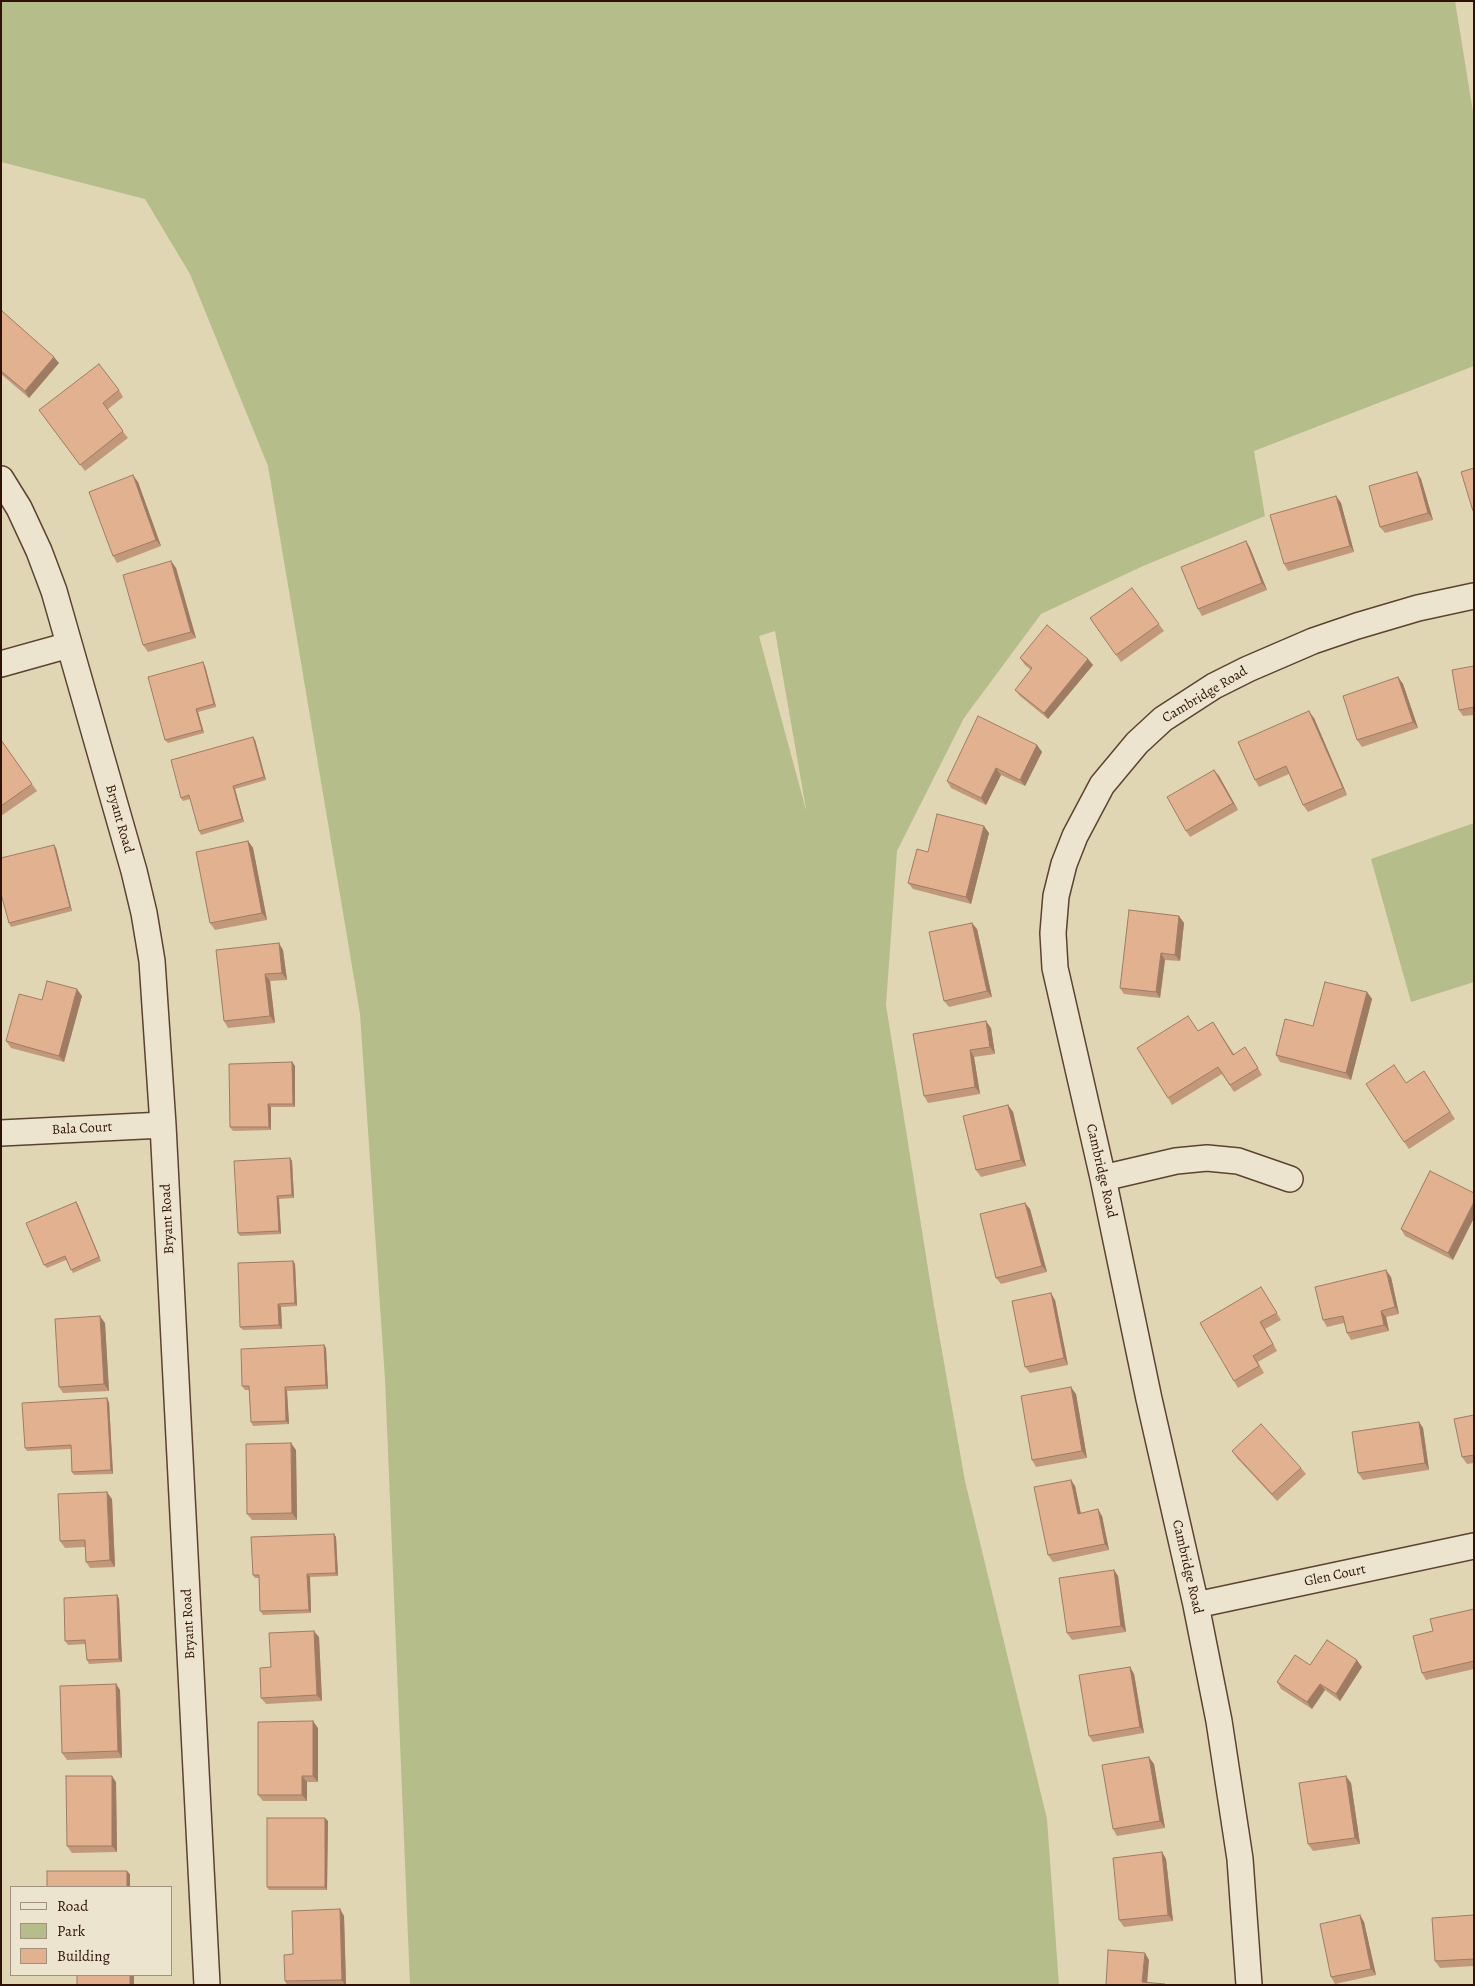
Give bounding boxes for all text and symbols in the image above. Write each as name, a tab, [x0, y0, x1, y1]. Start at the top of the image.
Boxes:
street label: Cambridge Road	[1159, 663, 1251, 727]
street label: Bryant Road	[101, 783, 137, 855]
street label: Bala Court	[51, 1119, 113, 1139]
street label: Cambridge Road	[1082, 1122, 1120, 1220]
street label: Bryant Road	[158, 1183, 178, 1255]
street label: Cambridge Road	[1168, 1518, 1206, 1616]
street label: Glen Court	[1303, 1561, 1367, 1591]
street label: Bryant Road	[179, 1588, 199, 1660]
legend	[10, 1886, 172, 1976]
text: Road	[57, 1896, 88, 1916]
text: Park	[57, 1921, 85, 1941]
text: Building	[57, 1946, 110, 1966]

